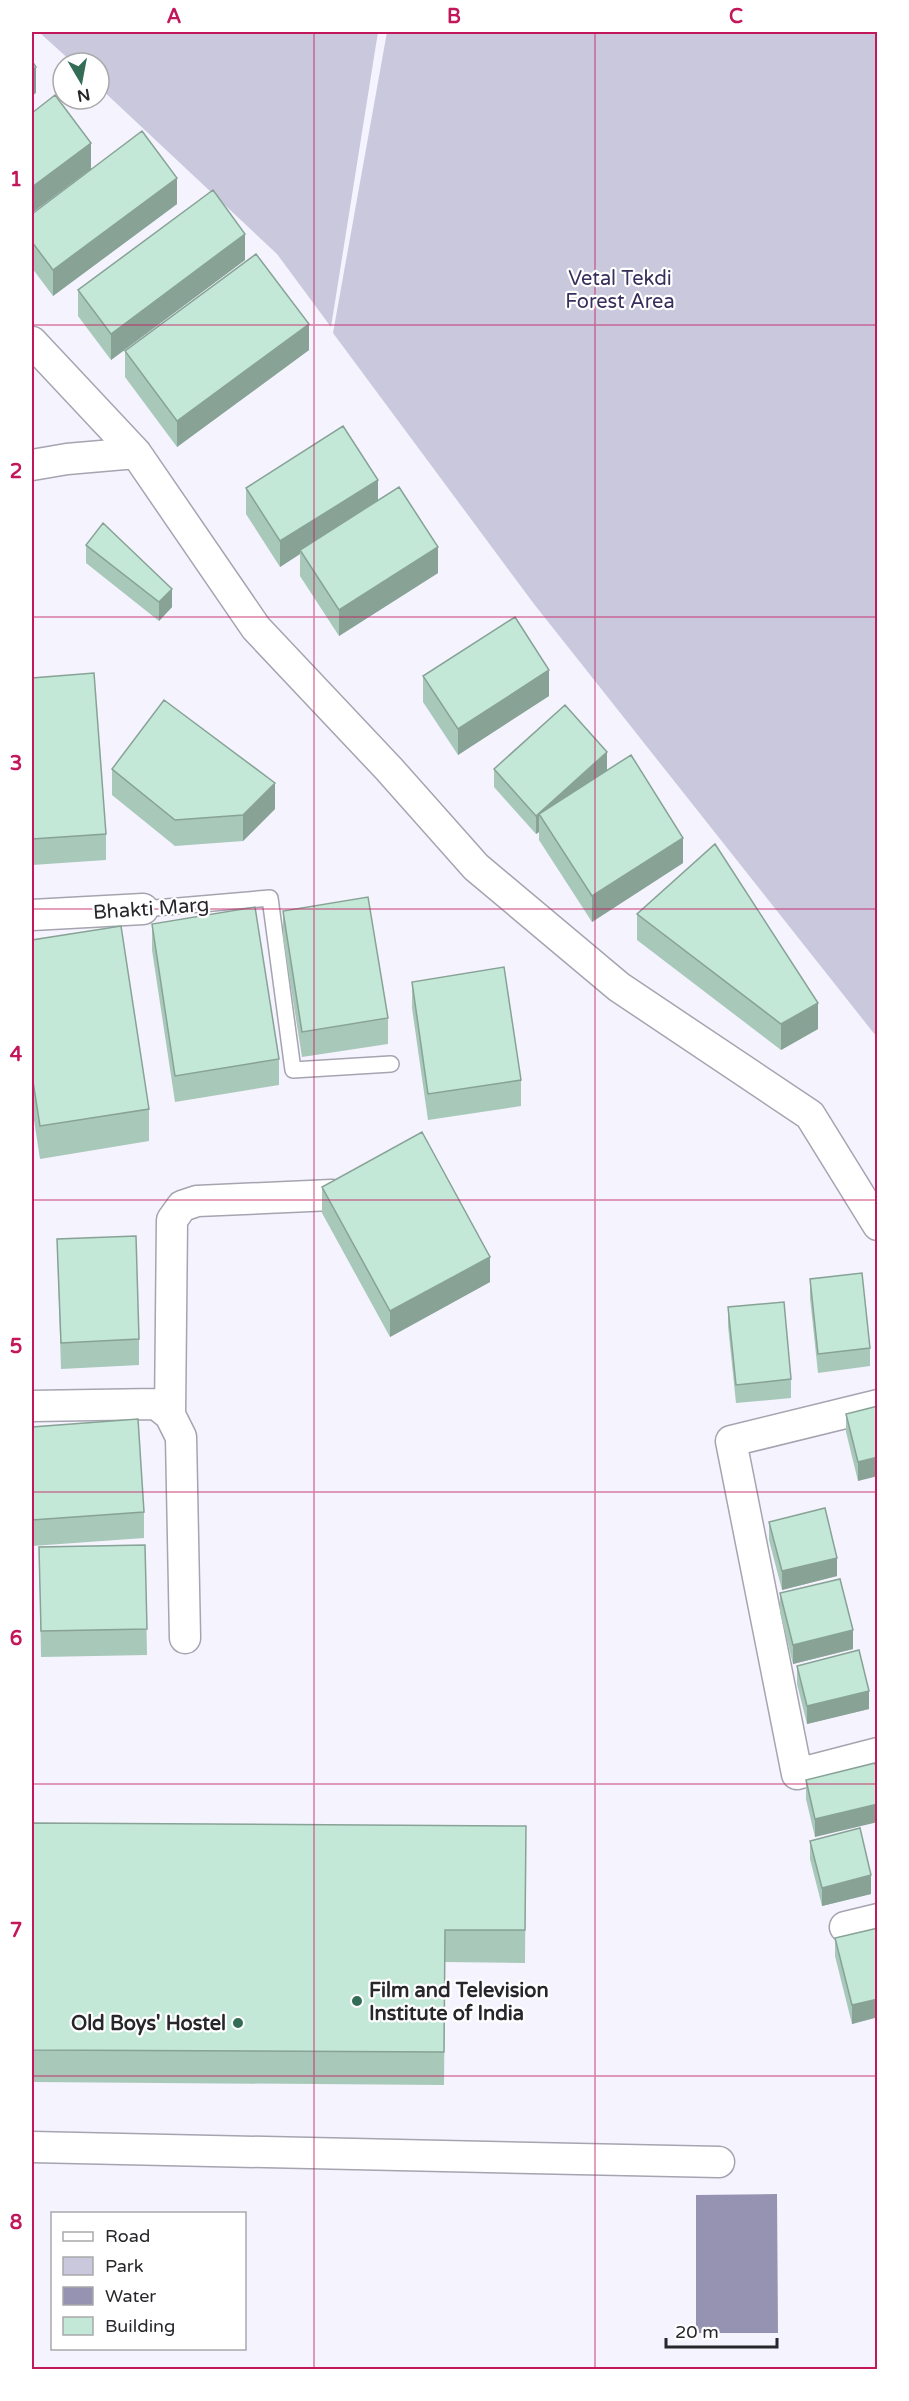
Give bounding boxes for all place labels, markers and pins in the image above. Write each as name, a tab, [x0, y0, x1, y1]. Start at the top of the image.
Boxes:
place label: Film and Television Institute of India	[369, 1979, 549, 2026]
marker: Film and Television Institute of India	[350, 1994, 364, 2008]
place label: Old Boys' Hostel	[71, 2012, 226, 2036]
marker: Old Boys' Hostel	[231, 2016, 245, 2030]

